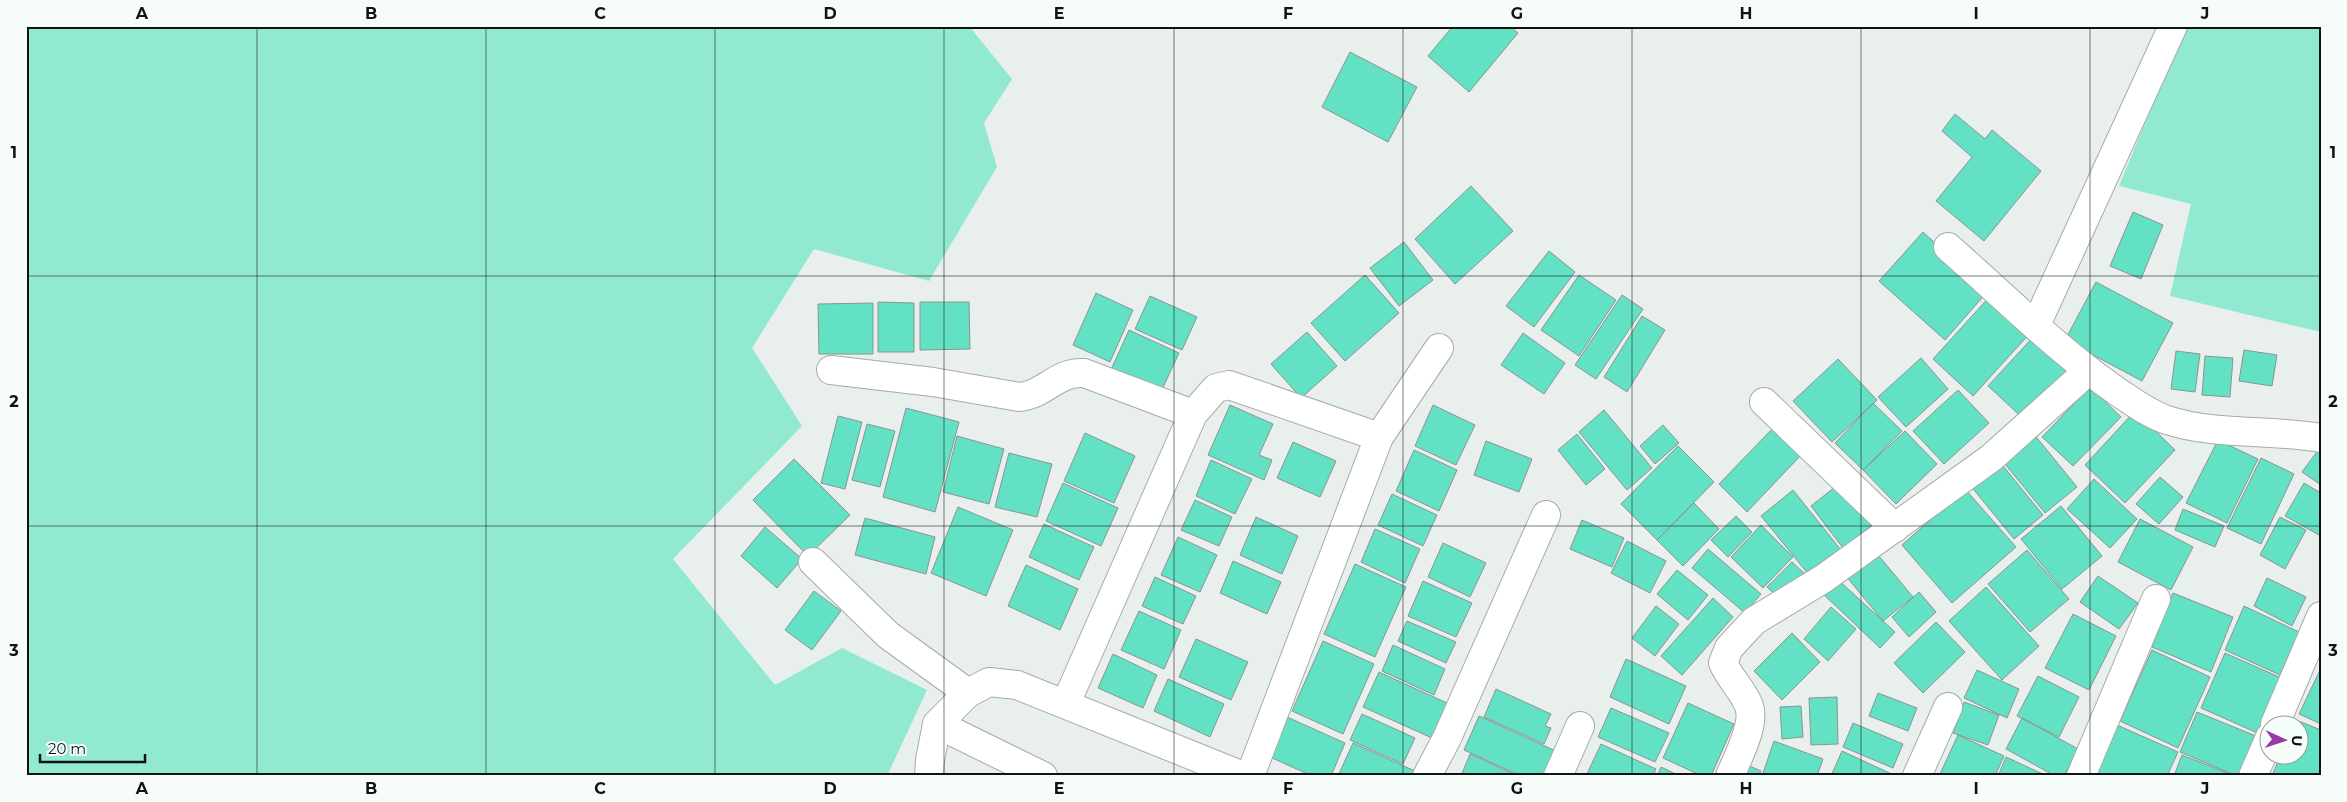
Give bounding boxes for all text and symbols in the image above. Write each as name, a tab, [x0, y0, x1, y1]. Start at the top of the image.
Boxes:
text: A	[135, 4, 149, 23]
text: B	[365, 4, 377, 23]
text: C	[594, 4, 606, 23]
text: D	[823, 4, 837, 23]
text: E	[1054, 4, 1064, 23]
text: F	[1283, 4, 1293, 23]
text: G	[1511, 4, 1523, 23]
text: H	[1740, 4, 1752, 23]
text: I	[1973, 4, 1979, 23]
text: J	[2200, 4, 2209, 23]
text: 1	[11, 143, 17, 162]
text: 1	[2330, 143, 2336, 162]
text: 2	[9, 392, 19, 411]
text: 2	[2328, 392, 2338, 411]
text: 3	[8, 641, 19, 660]
text: 3	[2327, 641, 2338, 660]
north arrow	[2260, 714, 2310, 764]
scale bar	[40, 732, 145, 764]
text: U	[2288, 735, 2306, 747]
text: 20 m	[48, 739, 86, 758]
text: A	[135, 779, 149, 798]
text: B	[365, 779, 377, 798]
text: C	[594, 779, 606, 798]
text: D	[823, 779, 837, 798]
text: E	[1054, 779, 1064, 798]
text: F	[1283, 779, 1293, 798]
text: G	[1511, 779, 1523, 798]
text: H	[1740, 779, 1752, 798]
text: I	[1973, 779, 1979, 798]
text: J	[2200, 779, 2209, 798]

